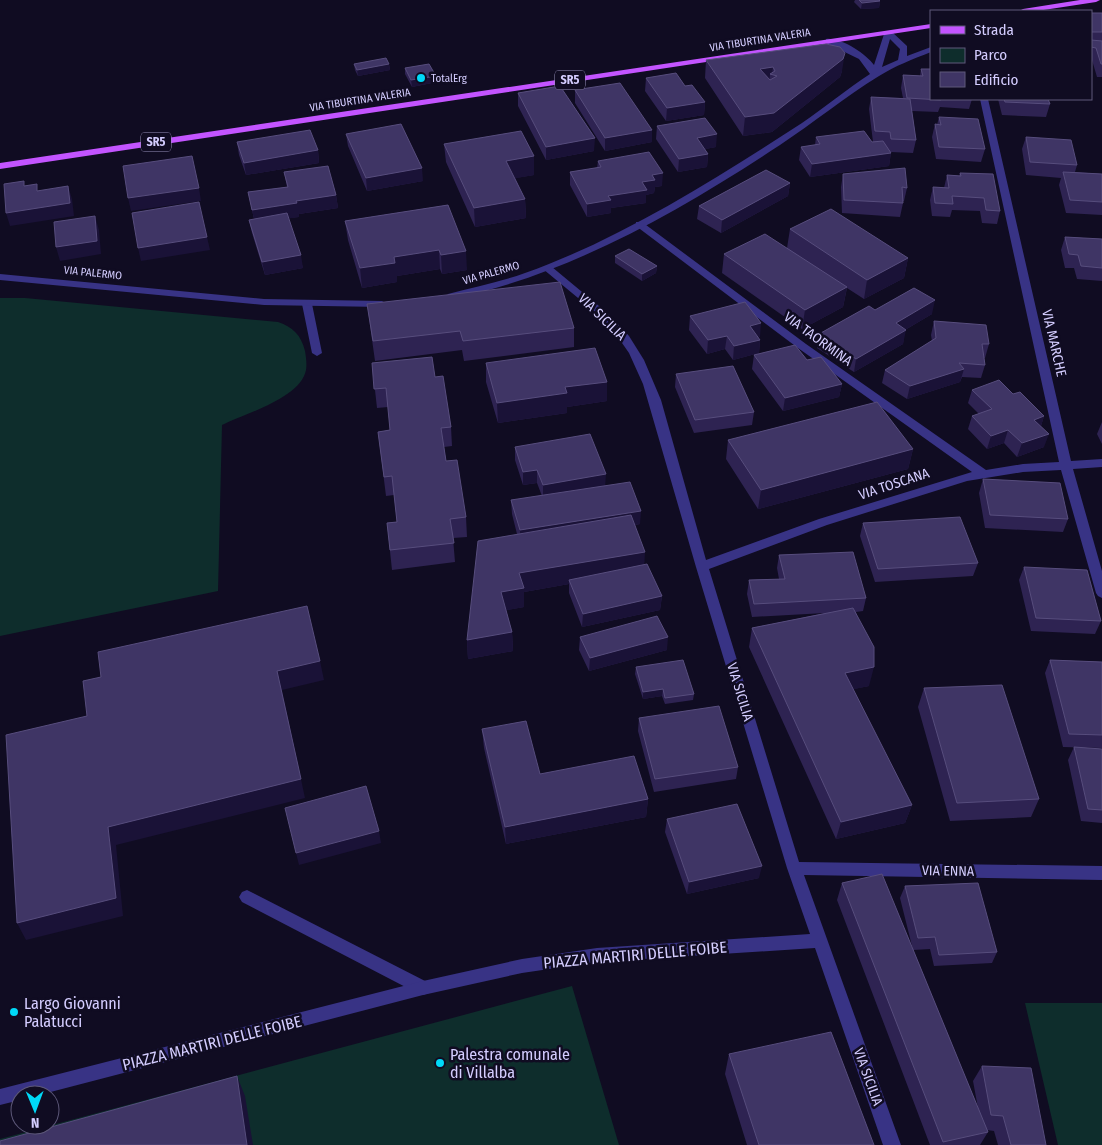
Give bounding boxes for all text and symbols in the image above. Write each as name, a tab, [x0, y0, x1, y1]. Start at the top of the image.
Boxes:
legend	[930, 10, 1092, 100]
text: Strada	[974, 21, 1014, 39]
street label: VIA TIBURTINA VALERIA	[709, 26, 812, 54]
text: Parco	[974, 46, 1007, 64]
road number: SR5	[555, 70, 585, 90]
text: Edificio	[974, 71, 1019, 89]
marker: TotalErg	[415, 72, 427, 84]
place label: TotalErg	[431, 72, 468, 85]
street label: VIA TIBURTINA VALERIA	[309, 86, 412, 114]
road number: SR5	[141, 132, 171, 152]
street label: VIA PALERMO	[461, 259, 521, 287]
street label: VIA PALERMO	[63, 263, 123, 283]
street label: VIA SICILIA	[574, 290, 630, 344]
street label: VIA MARCHE	[1038, 308, 1070, 379]
street label: VIA TAORMINA	[780, 309, 856, 370]
street label: VIA TOSCANA	[856, 464, 932, 503]
street label: VIA SICILIA	[723, 661, 757, 724]
street label: VIA ENNA	[922, 862, 975, 880]
street label: PIAZZA MARTIRI DELLE FOIBE	[542, 938, 728, 972]
place label: Largo Giovanni Palatucci	[24, 994, 121, 1031]
marker: Largo Giovanni Palatucci	[8, 1006, 20, 1018]
street label: PIAZZA MARTIRI DELLE FOIBE	[120, 1012, 304, 1074]
place label: Palestra comunale di Villalba	[450, 1045, 570, 1082]
street label: VIA SICILIA	[850, 1046, 886, 1109]
marker: Palestra comunale di Villalba	[434, 1057, 446, 1069]
north arrow	[10, 1085, 60, 1135]
text: N	[31, 1114, 40, 1131]

